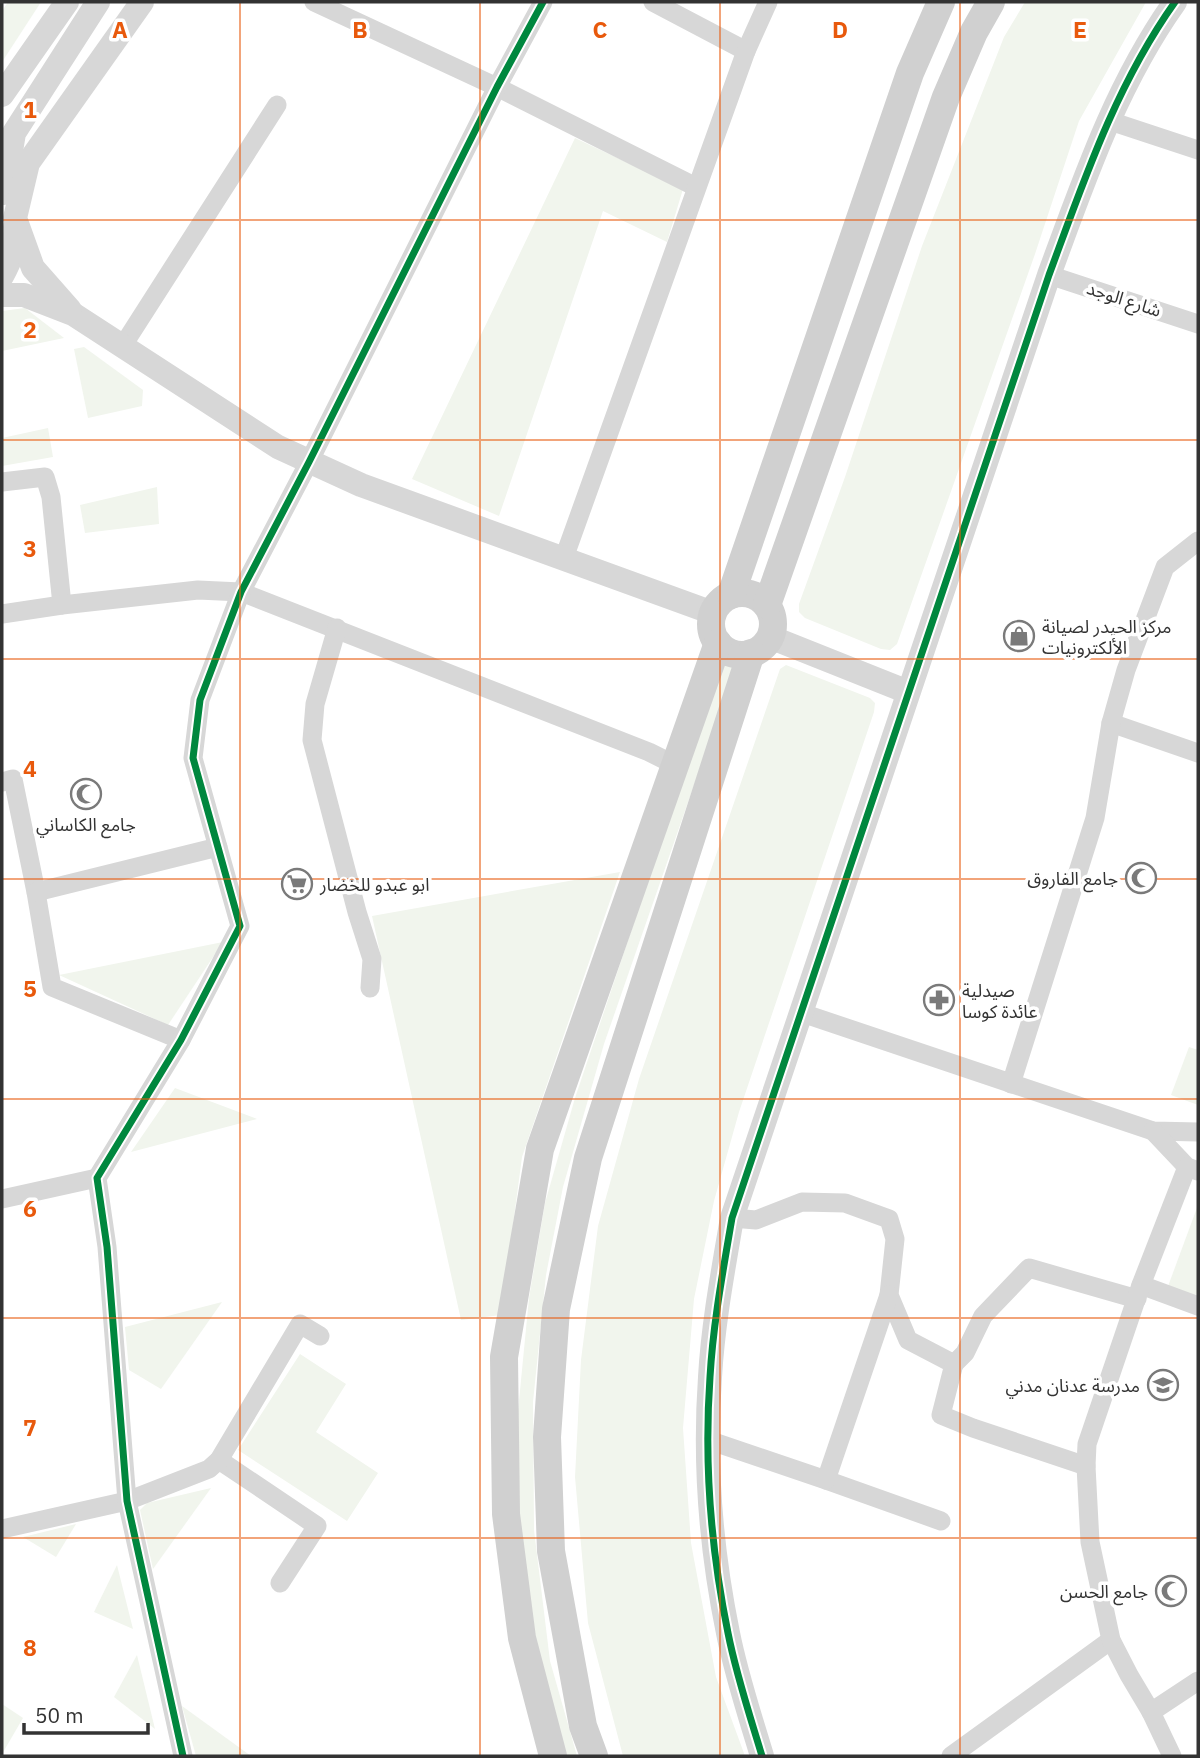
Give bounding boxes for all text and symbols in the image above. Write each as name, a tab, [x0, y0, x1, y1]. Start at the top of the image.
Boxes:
text: A	[112, 14, 128, 44]
text: B	[352, 14, 368, 44]
text: C	[593, 14, 608, 44]
text: D	[832, 14, 848, 44]
text: E	[1073, 14, 1087, 44]
text: 1	[23, 94, 37, 124]
street label: شارع الوجد	[1083, 276, 1164, 325]
text: 2	[23, 314, 37, 344]
text: 3	[23, 533, 37, 563]
place label: مركز الحيدر لصيانة الألكترونيات	[1042, 615, 1172, 659]
shop icon: مركز الحيدر لصيانة الألكترونيات	[1002, 619, 1036, 653]
text: 4	[23, 753, 37, 783]
mosque icon: جامع الكاساني	[69, 777, 103, 811]
place label: جامع الكاساني	[36, 813, 136, 839]
mosque icon: جامع الفاروق	[1124, 861, 1158, 895]
supermarket icon: ابو عبدو للخضار	[280, 867, 314, 901]
place label: جامع الفاروق	[1027, 867, 1118, 893]
place label: ابو عبدو للخضار	[319, 873, 429, 896]
text: 5	[23, 973, 37, 1003]
place label: صيدلية عائدة كوسا	[962, 979, 1038, 1023]
pharmacy icon: صيدلية عائدة كوسا	[922, 983, 956, 1017]
text: 6	[23, 1193, 37, 1223]
school or university icon: مدرسة عدنان مدني	[1146, 1368, 1180, 1402]
place label: مدرسة عدنان مدني	[1005, 1374, 1140, 1399]
text: 7	[23, 1412, 37, 1442]
mosque icon: جامع الحسن	[1154, 1574, 1188, 1608]
place label: جامع الحسن	[1060, 1580, 1148, 1606]
text: 8	[23, 1632, 37, 1662]
scale bar	[24, 1692, 149, 1736]
text: 50 m	[35, 1701, 84, 1729]

